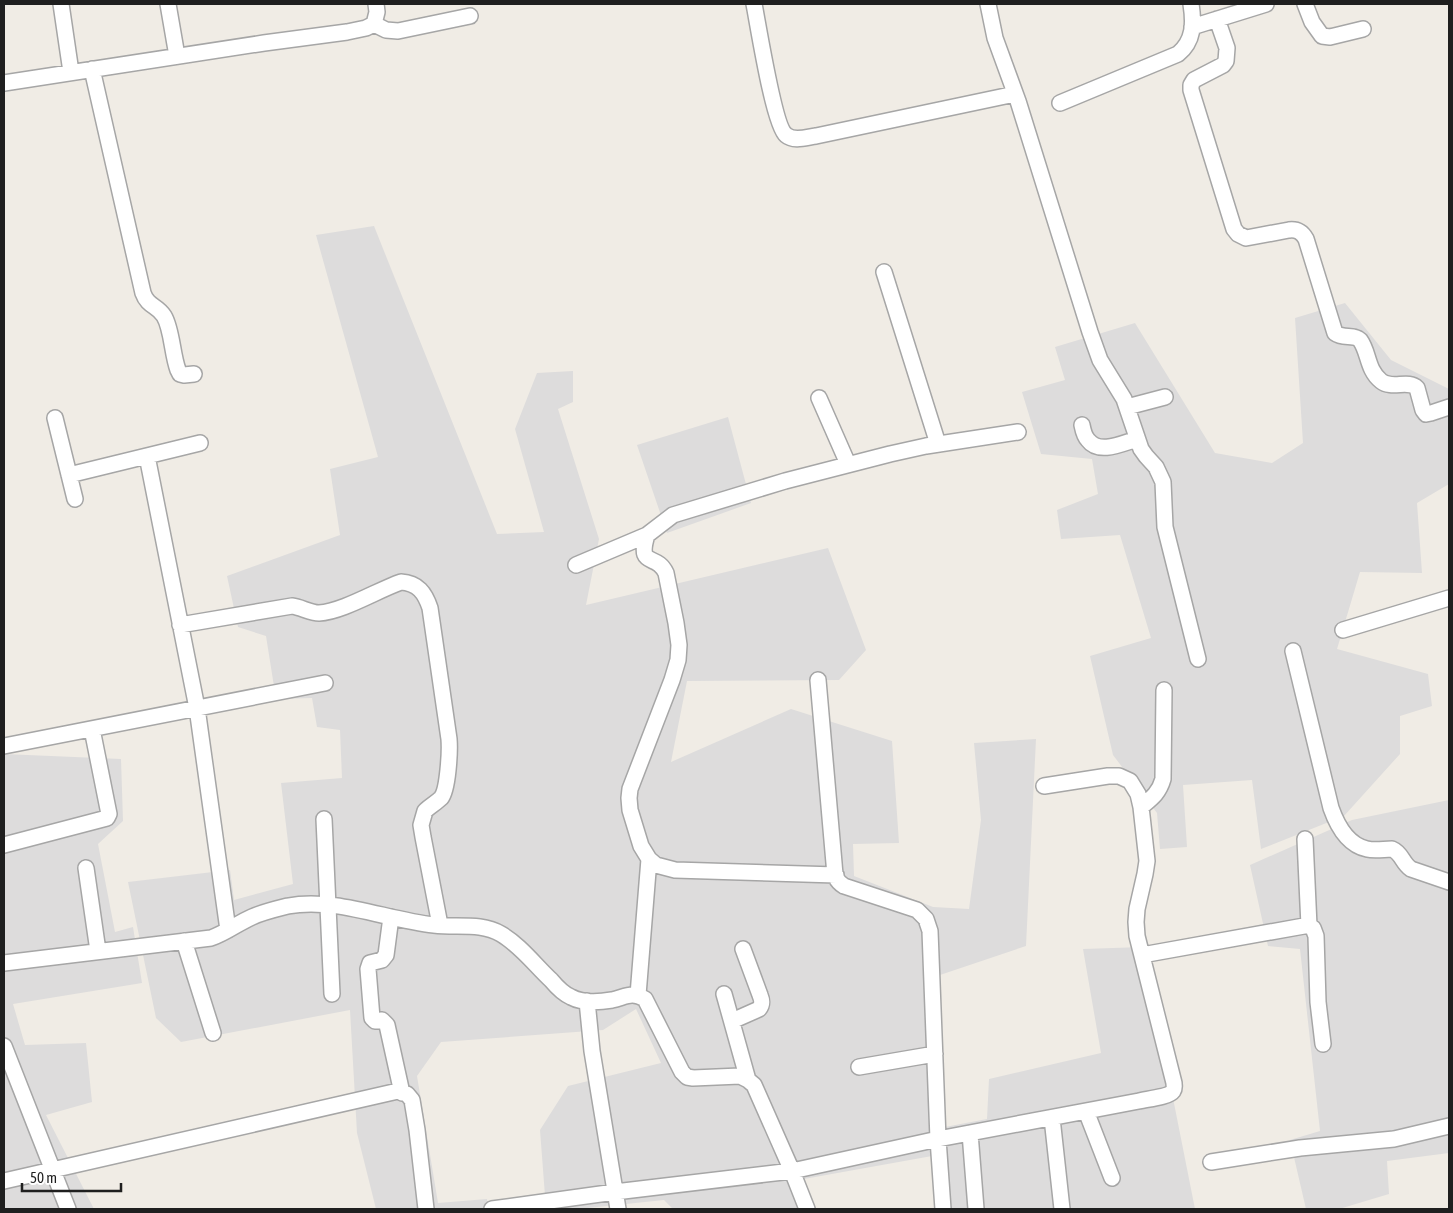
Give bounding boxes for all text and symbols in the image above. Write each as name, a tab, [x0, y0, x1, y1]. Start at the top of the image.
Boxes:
scale bar	[22, 1160, 121, 1192]
text: 50 m	[30, 1169, 57, 1186]

